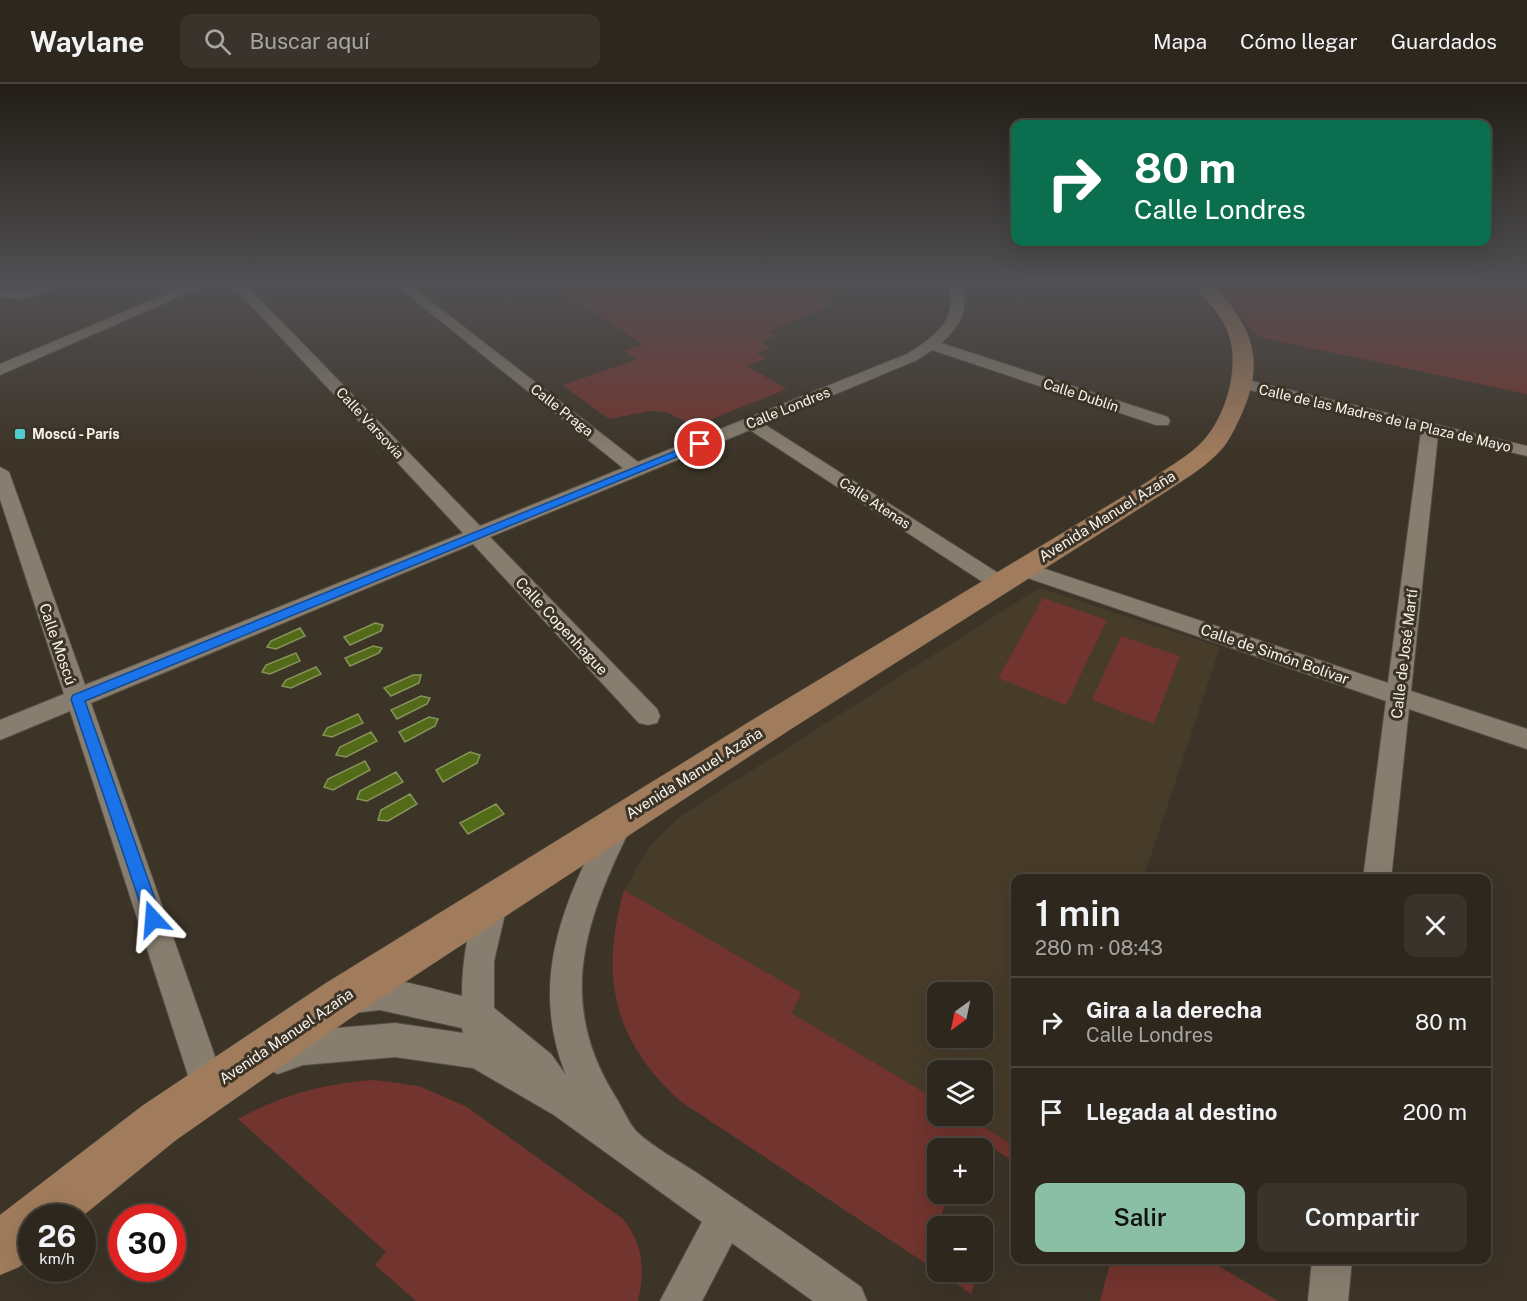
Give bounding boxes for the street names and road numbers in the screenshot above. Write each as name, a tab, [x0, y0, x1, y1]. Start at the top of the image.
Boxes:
street label: Calle Dublín	[1041, 375, 1121, 415]
street label: Calle Praga	[528, 381, 596, 439]
street label: Calle de las Madres de la Plaza de Mayo	[1257, 381, 1513, 455]
street label: Calle Varsovia	[333, 384, 407, 462]
street label: Calle Londres	[744, 384, 832, 432]
street label: Avenida Manuel Azaña	[1036, 467, 1178, 565]
street label: Calle Atenas	[836, 474, 914, 532]
street label: Calle Copenhague	[512, 574, 612, 678]
street label: Calle de José Martí	[1388, 588, 1420, 720]
street label: Calle Moscú	[36, 601, 80, 687]
street label: Calle de Simón Bolívar	[1199, 621, 1351, 687]
street label: Avenida Manuel Azaña	[623, 724, 765, 822]
street label: Avenida Manuel Azaña	[216, 985, 356, 1087]

